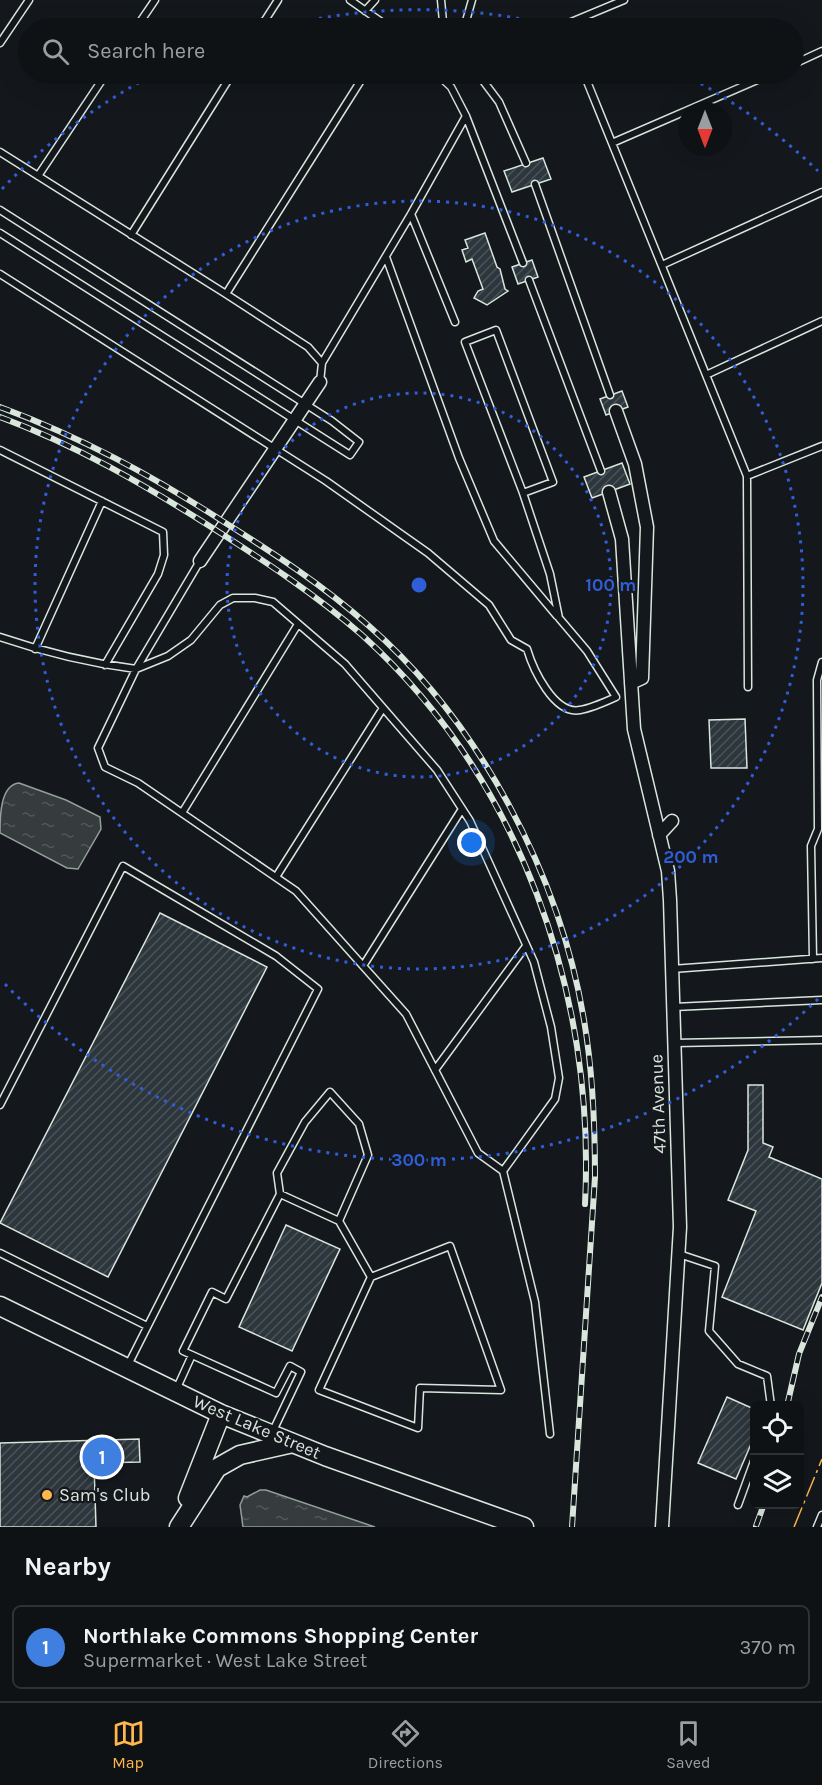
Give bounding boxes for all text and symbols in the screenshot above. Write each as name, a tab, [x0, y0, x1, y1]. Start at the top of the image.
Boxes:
search box	[18, 18, 804, 84]
icon: search	[39, 35, 72, 68]
text: Search here	[87, 38, 205, 64]
north arrow	[678, 102, 732, 156]
text: 100 m	[586, 574, 636, 596]
centre of rings	[409, 575, 429, 595]
your location	[457, 828, 486, 857]
text: 200 m	[663, 846, 719, 868]
street label: 47th Avenue	[645, 1054, 671, 1154]
text: 300 m	[391, 1149, 447, 1171]
street label: West Lake Street	[190, 1390, 324, 1464]
map controls	[750, 1401, 804, 1509]
button: locate	[750, 1401, 804, 1455]
pin: 1	[82, 1434, 122, 1480]
button: layers	[750, 1455, 804, 1509]
place label: Sam's Club	[59, 1484, 150, 1506]
marker: Sam's Club	[40, 1488, 54, 1502]
text: Nearby	[24, 1551, 111, 1582]
text: Northlake Commons Shopping Center	[83, 1623, 478, 1649]
text: 1	[42, 1636, 49, 1659]
text: 370 m	[739, 1636, 796, 1659]
text: Supermarket · West Lake Street	[83, 1649, 367, 1672]
tab: Map	[112, 1717, 145, 1772]
tab: Directions	[368, 1717, 443, 1772]
tab: Saved	[666, 1717, 710, 1772]

